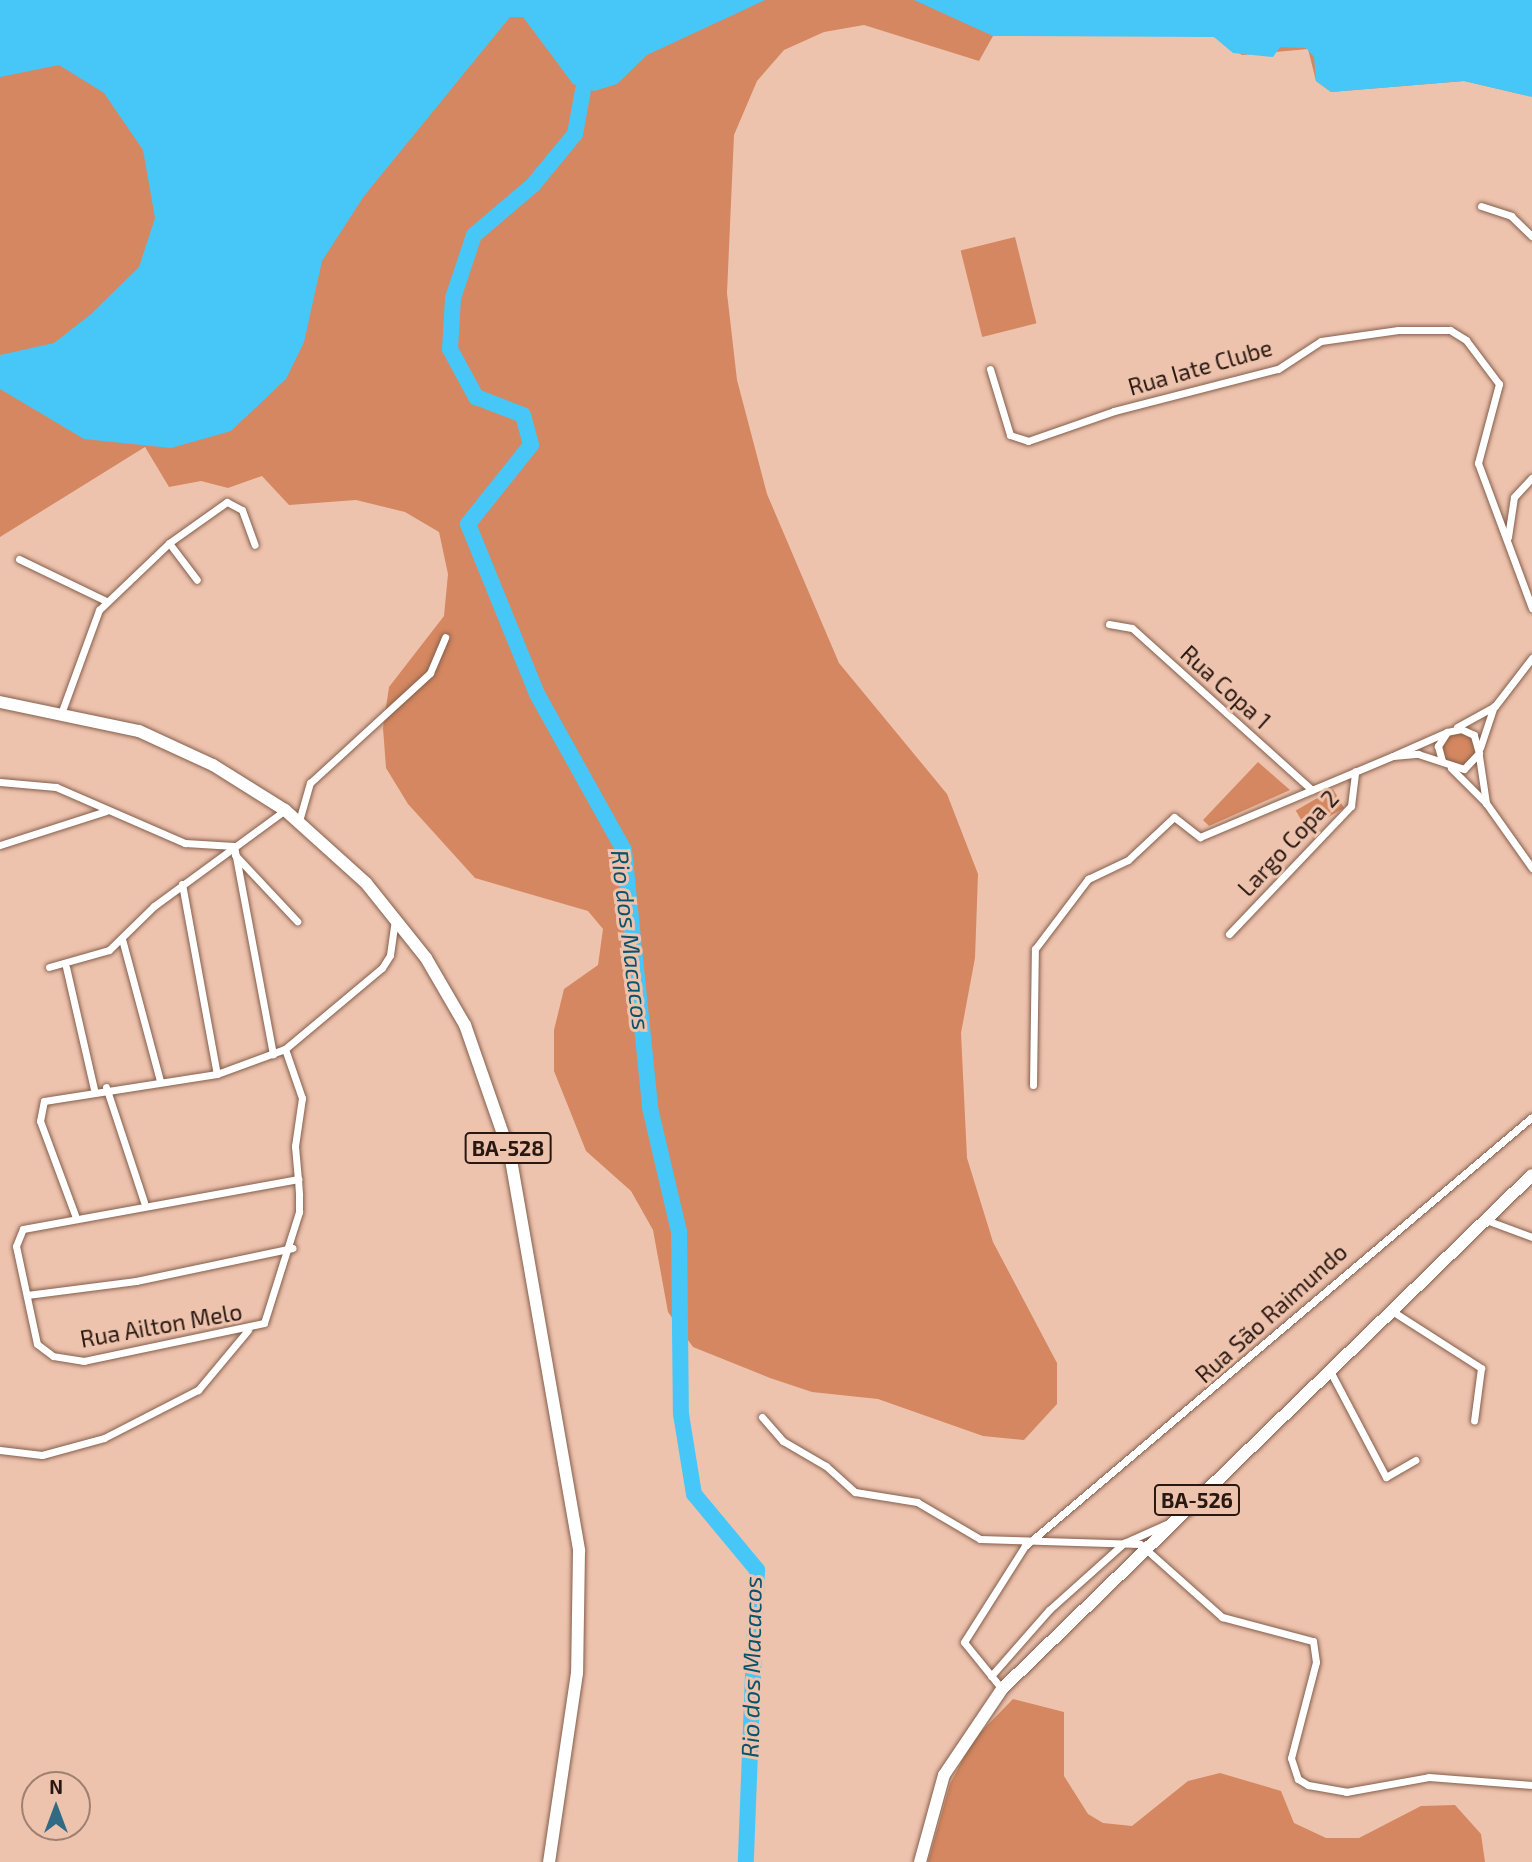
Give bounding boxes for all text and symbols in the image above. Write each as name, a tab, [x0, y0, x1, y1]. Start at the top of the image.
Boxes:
street label: Rua Iate Clube	[1125, 333, 1275, 401]
street label: Rua Copa 1	[1175, 639, 1277, 735]
street label: Largo Copa 2	[1232, 784, 1344, 902]
water label: Rio dos Macacos	[606, 848, 656, 1032]
road number: BA-528	[464, 1130, 552, 1166]
street label: Rua São Raimundo	[1190, 1238, 1352, 1388]
street label: Rua Ailton Melo	[78, 1297, 244, 1353]
road number: BA-526	[1153, 1482, 1241, 1518]
water label: Rio dos Macacos	[735, 1576, 767, 1758]
north arrow	[21, 1771, 91, 1841]
text: N	[49, 1775, 63, 1798]

